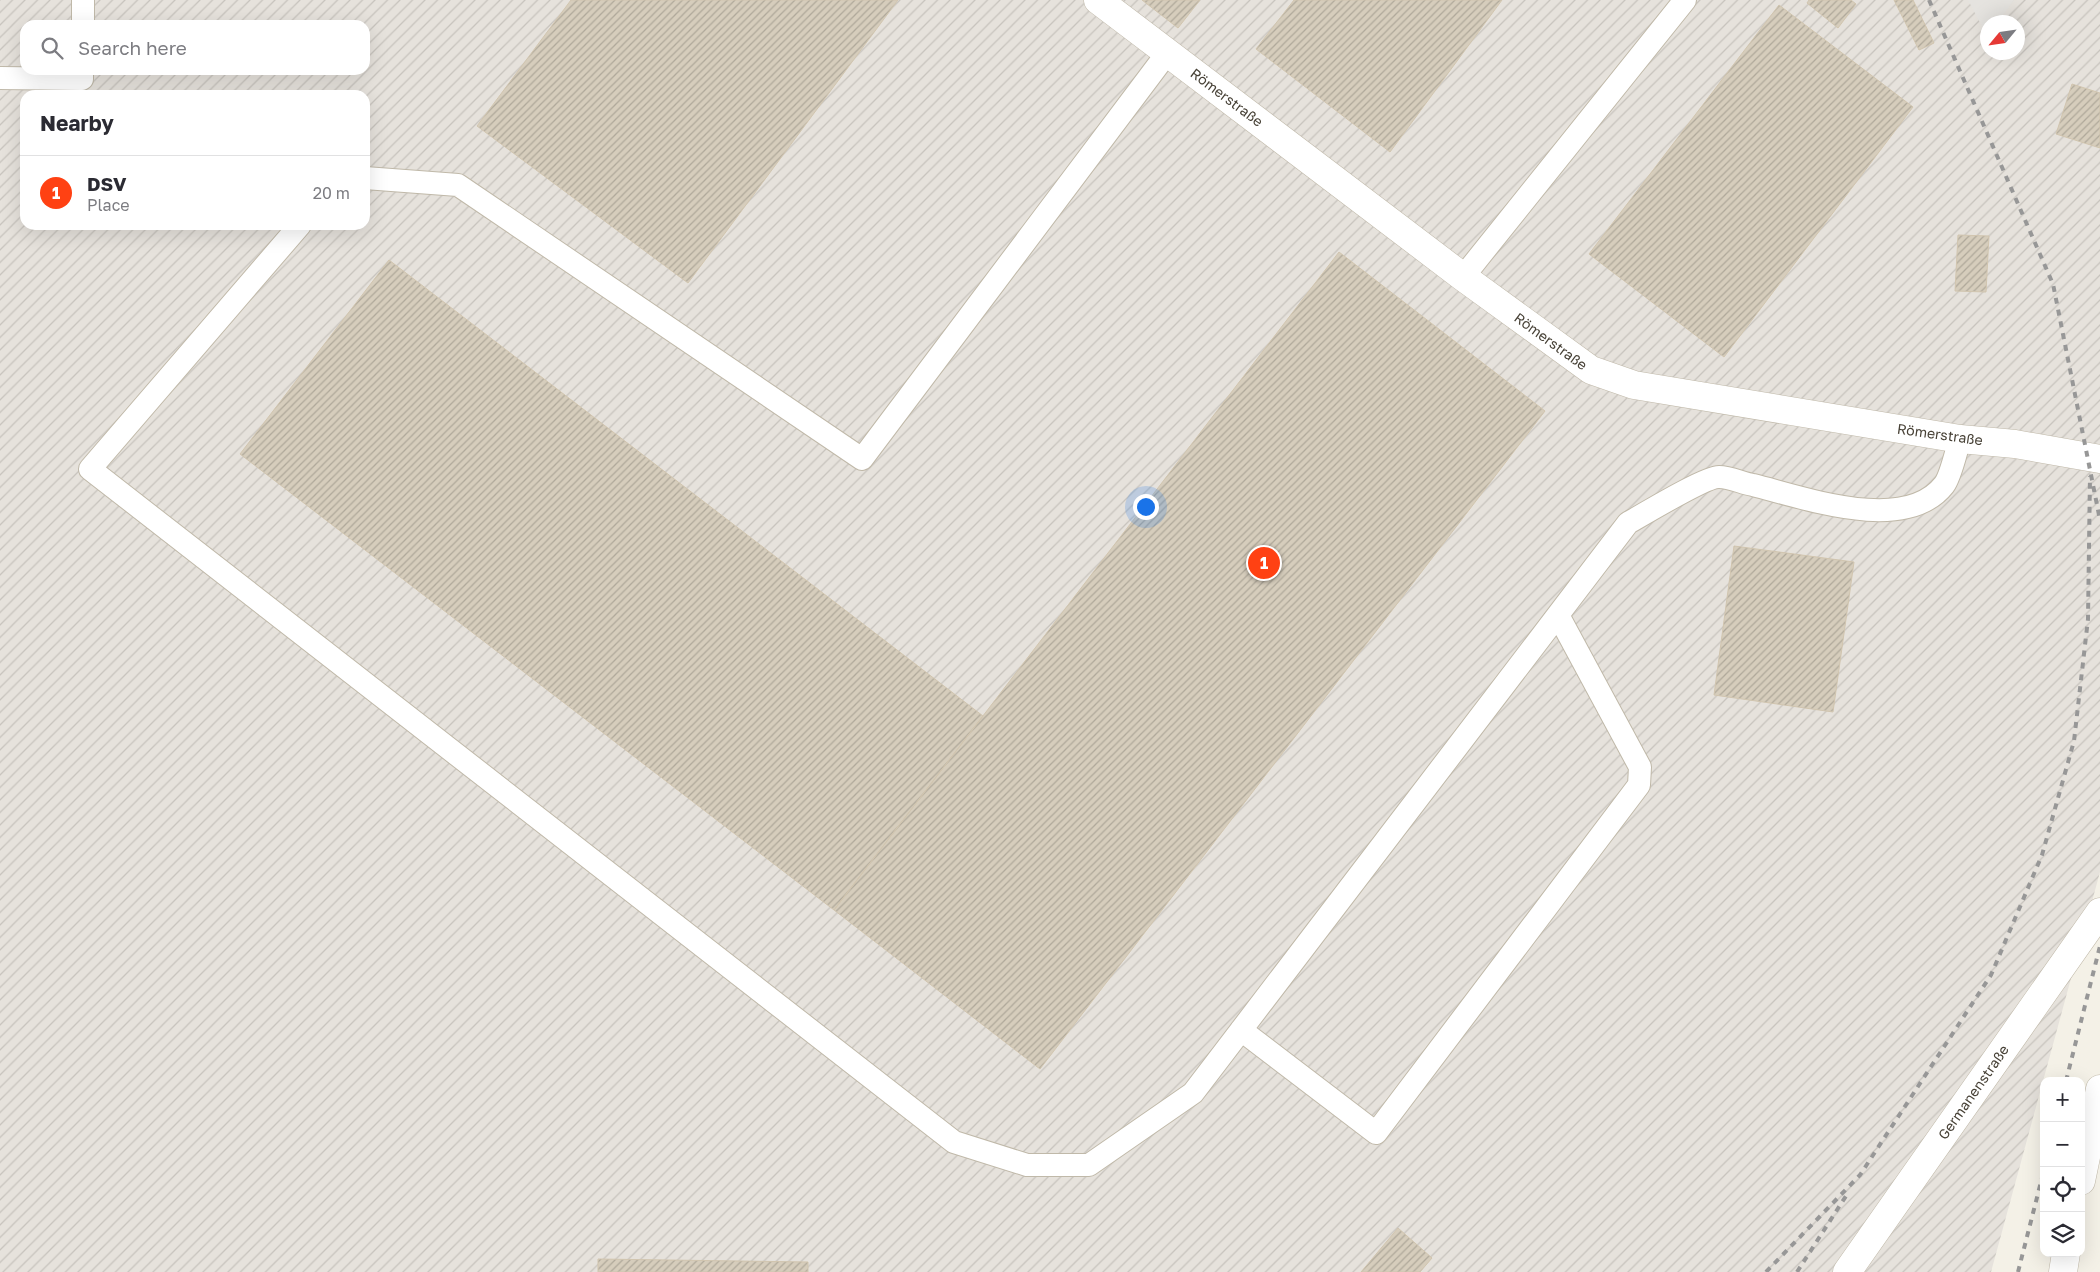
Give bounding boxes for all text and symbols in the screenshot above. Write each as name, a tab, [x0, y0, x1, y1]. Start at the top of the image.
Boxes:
north arrow	[1980, 15, 2025, 60]
search box	[20, 20, 370, 75]
icon: search	[38, 34, 66, 62]
text: Search here	[78, 36, 187, 59]
street label: Römerstraße	[1187, 64, 1267, 130]
text: Nearby	[40, 110, 114, 136]
text: DSV	[87, 172, 126, 195]
text: 1	[52, 183, 60, 203]
text: 20 m	[313, 183, 350, 203]
text: Place	[87, 195, 130, 215]
street label: Römerstraße	[1511, 309, 1591, 373]
street label: Römerstraße	[1896, 420, 1984, 448]
your location	[1133, 494, 1159, 520]
pin: 1	[1248, 544, 1280, 582]
street label: Germanenstraße	[1934, 1041, 2012, 1143]
map controls	[2040, 1077, 2085, 1257]
button: +	[2040, 1077, 2085, 1122]
button: −	[2040, 1122, 2085, 1167]
button: locate	[2040, 1167, 2085, 1212]
button: layers	[2040, 1212, 2085, 1257]

